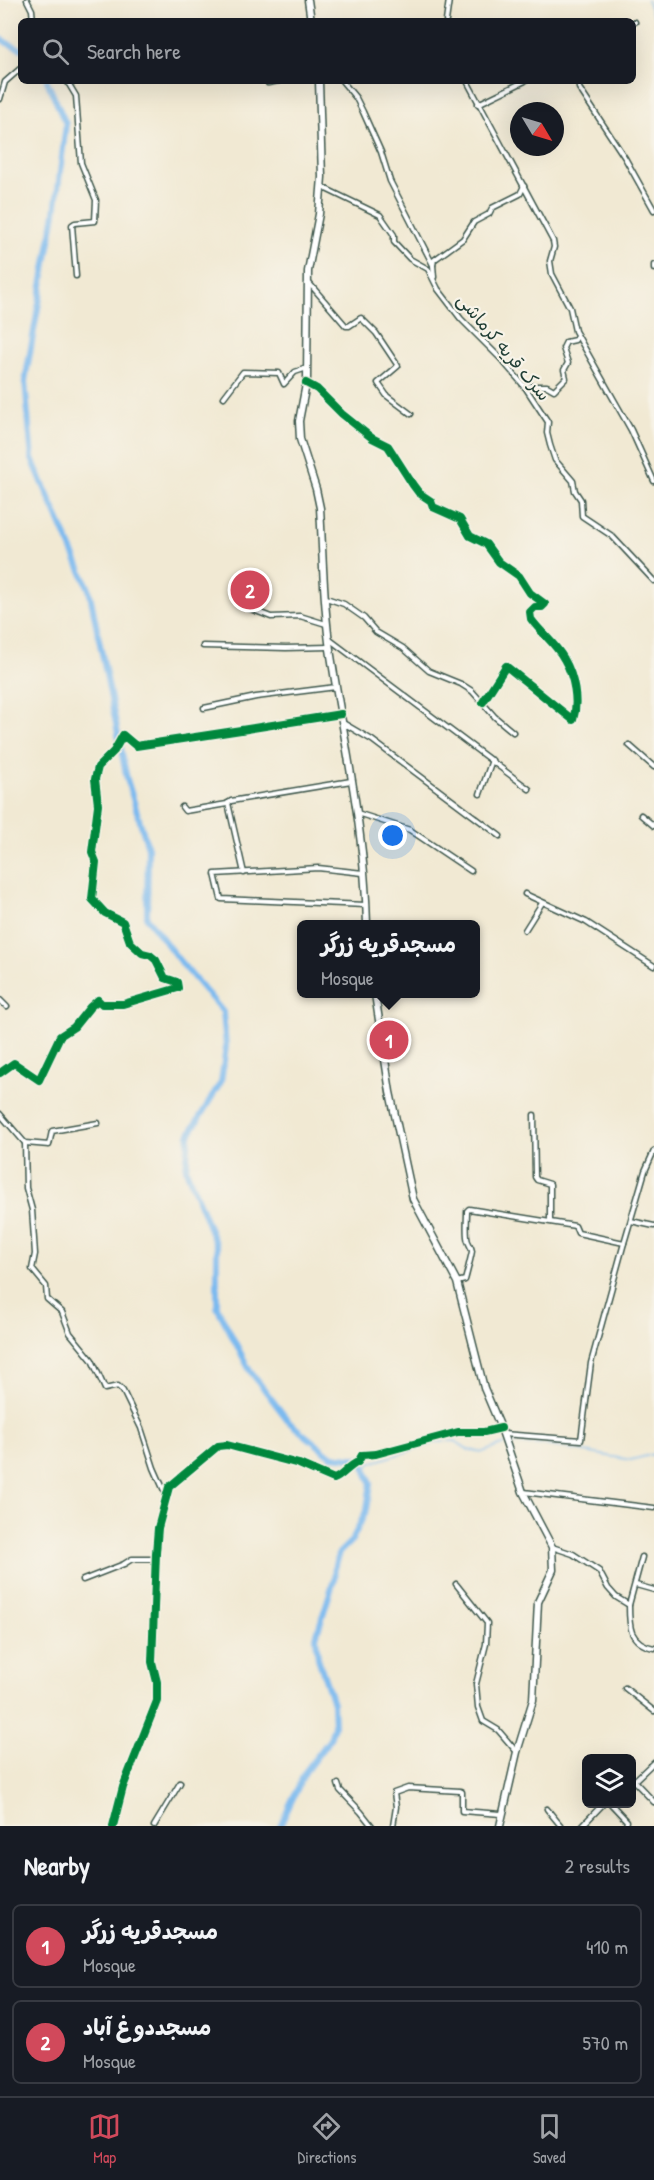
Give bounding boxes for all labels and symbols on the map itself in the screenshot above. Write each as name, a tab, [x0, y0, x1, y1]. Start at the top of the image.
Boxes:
north arrow	[510, 102, 564, 156]
street label: سرک قریه کرماشی	[452, 288, 556, 406]
pin: 2	[230, 568, 270, 612]
your location	[378, 821, 407, 850]
pin: 1	[370, 1018, 408, 1062]

